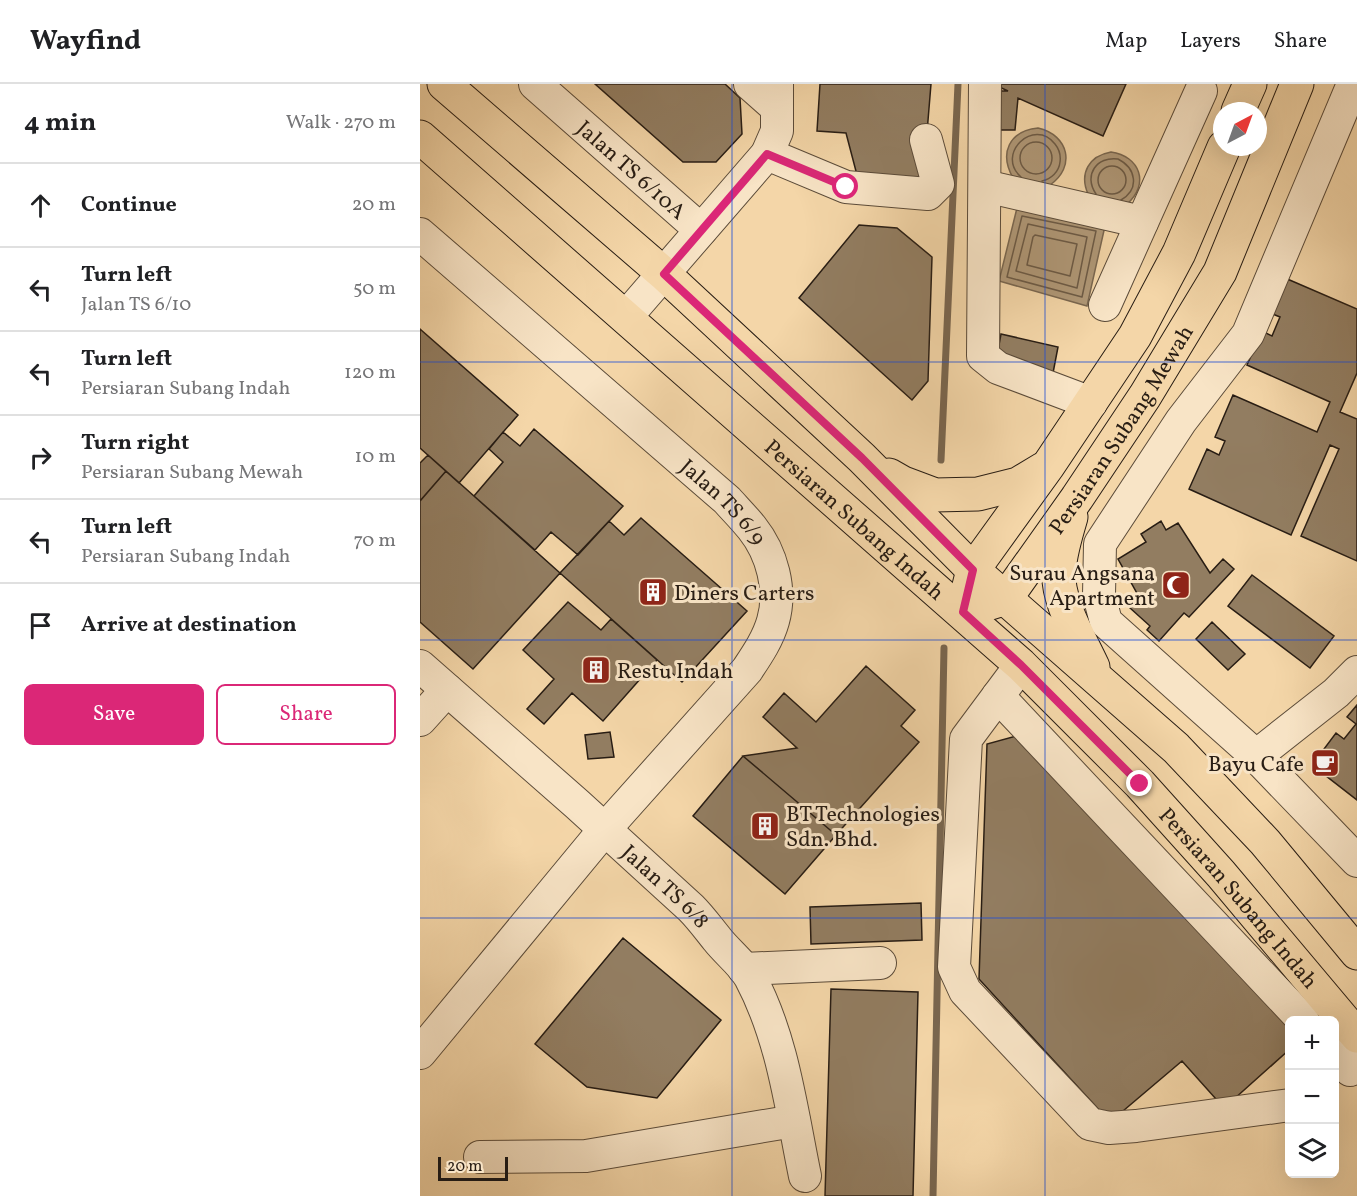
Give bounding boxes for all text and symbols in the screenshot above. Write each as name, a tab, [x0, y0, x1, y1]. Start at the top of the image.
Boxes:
text: Wayfind	[30, 22, 141, 61]
text: Map	[1105, 27, 1147, 56]
text: Layers	[1180, 27, 1241, 56]
text: Share	[1274, 27, 1327, 56]
north arrow	[1213, 102, 1267, 156]
text: 4 min	[24, 105, 96, 141]
text: Walk · 270 m	[286, 109, 396, 137]
street label: Jalan TS 6/10A	[569, 114, 692, 228]
route start	[832, 173, 858, 199]
icon: ahead	[24, 189, 57, 222]
text: Continue	[81, 190, 177, 221]
text: 20 m	[352, 191, 396, 219]
text: Turn left	[81, 260, 172, 291]
icon: left	[24, 273, 57, 306]
text: 50 m	[353, 275, 396, 303]
text: Jalan TS 6/10	[81, 291, 191, 319]
street label: Persiaran Subang Mewah	[1043, 320, 1202, 542]
text: Turn left	[81, 344, 172, 375]
icon: left	[24, 357, 57, 390]
text: 120 m	[344, 359, 396, 387]
text: Persiaran Subang Indah	[81, 375, 290, 403]
text: Turn right	[81, 428, 189, 459]
street label: Persiaran Subang Indah	[756, 433, 950, 609]
icon: right	[24, 441, 57, 474]
text: 10 m	[355, 443, 396, 471]
street label: Jalan TS 6/9	[672, 453, 773, 552]
text: Persiaran Subang Mewah	[81, 459, 303, 487]
text: Turn left	[81, 512, 172, 543]
icon: left	[24, 525, 57, 558]
text: 70 m	[353, 527, 396, 555]
text: Persiaran Subang Indah	[81, 543, 290, 571]
place label: Surau Angsana Apartment	[1009, 559, 1155, 615]
mosque icon: Surau Angsana Apartment	[1160, 569, 1192, 601]
building icon: Diners Carters	[637, 576, 669, 608]
place label: Diners Carters	[674, 579, 814, 610]
icon: arrive	[24, 609, 57, 642]
text: Arrive at destination	[81, 610, 297, 641]
building icon: Restu Indah	[580, 654, 612, 686]
place label: Restu Indah	[617, 657, 733, 688]
button: Save	[24, 684, 204, 745]
button: Share	[216, 684, 396, 745]
cafe icon: Bayu Cafe	[1309, 747, 1341, 779]
place label: Bayu Cafe	[1208, 750, 1304, 781]
route end	[1126, 770, 1152, 796]
place label: BT Technologies Sdn. Bhd.	[786, 800, 940, 856]
street label: Persiaran Subang Indah	[1150, 802, 1324, 997]
building icon: BT Technologies Sdn. Bhd.	[749, 810, 781, 842]
street label: Jalan TS 6/8	[613, 839, 716, 936]
map controls	[1285, 1016, 1339, 1178]
button: +	[1285, 1016, 1339, 1070]
button: −	[1285, 1070, 1339, 1124]
button: layers	[1285, 1124, 1339, 1178]
scale bar	[438, 1154, 508, 1182]
text: 20 m	[447, 1156, 482, 1178]

